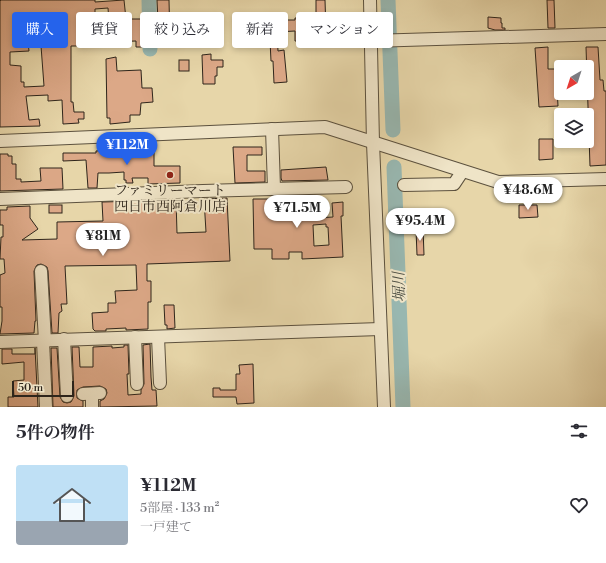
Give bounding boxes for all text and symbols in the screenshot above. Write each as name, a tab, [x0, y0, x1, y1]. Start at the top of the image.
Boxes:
chip: 購入	[12, 12, 68, 48]
chip: 賃貸	[76, 12, 132, 48]
chip: 絞り込み	[140, 12, 224, 48]
chip: 新着	[232, 12, 288, 48]
chip: マンション	[296, 12, 393, 48]
north arrow	[554, 60, 594, 100]
map controls	[554, 60, 594, 148]
button: layers	[554, 108, 594, 148]
pin: ¥112M	[99, 132, 155, 166]
text: ¥112M	[105, 137, 149, 153]
marker: ファミリーマート 四日市西阿倉川店	[165, 170, 175, 180]
pin: ¥48.6M	[495, 177, 561, 211]
place label: ファミリーマート 四日市西阿倉川店	[114, 182, 226, 216]
text: ¥48.6M	[503, 182, 553, 198]
pin: ¥71.5M	[264, 195, 330, 229]
text: ¥71.5M	[273, 200, 321, 216]
pin: ¥95.4M	[387, 208, 453, 242]
text: ¥95.4M	[395, 213, 445, 229]
pin: ¥81M	[79, 223, 127, 257]
text: ¥81M	[85, 228, 121, 244]
water label: 堀川	[389, 270, 410, 302]
scale bar	[12, 379, 74, 398]
text: 50 m	[18, 381, 43, 395]
icon: filters	[568, 420, 590, 442]
text: 5件の物件	[16, 422, 95, 444]
text: ¥112M	[140, 475, 197, 497]
icon: home	[48, 481, 96, 529]
icon: heart	[568, 494, 590, 516]
text: 5部屋 · 133 m²	[140, 500, 219, 516]
text: 一戸建て	[140, 519, 192, 535]

